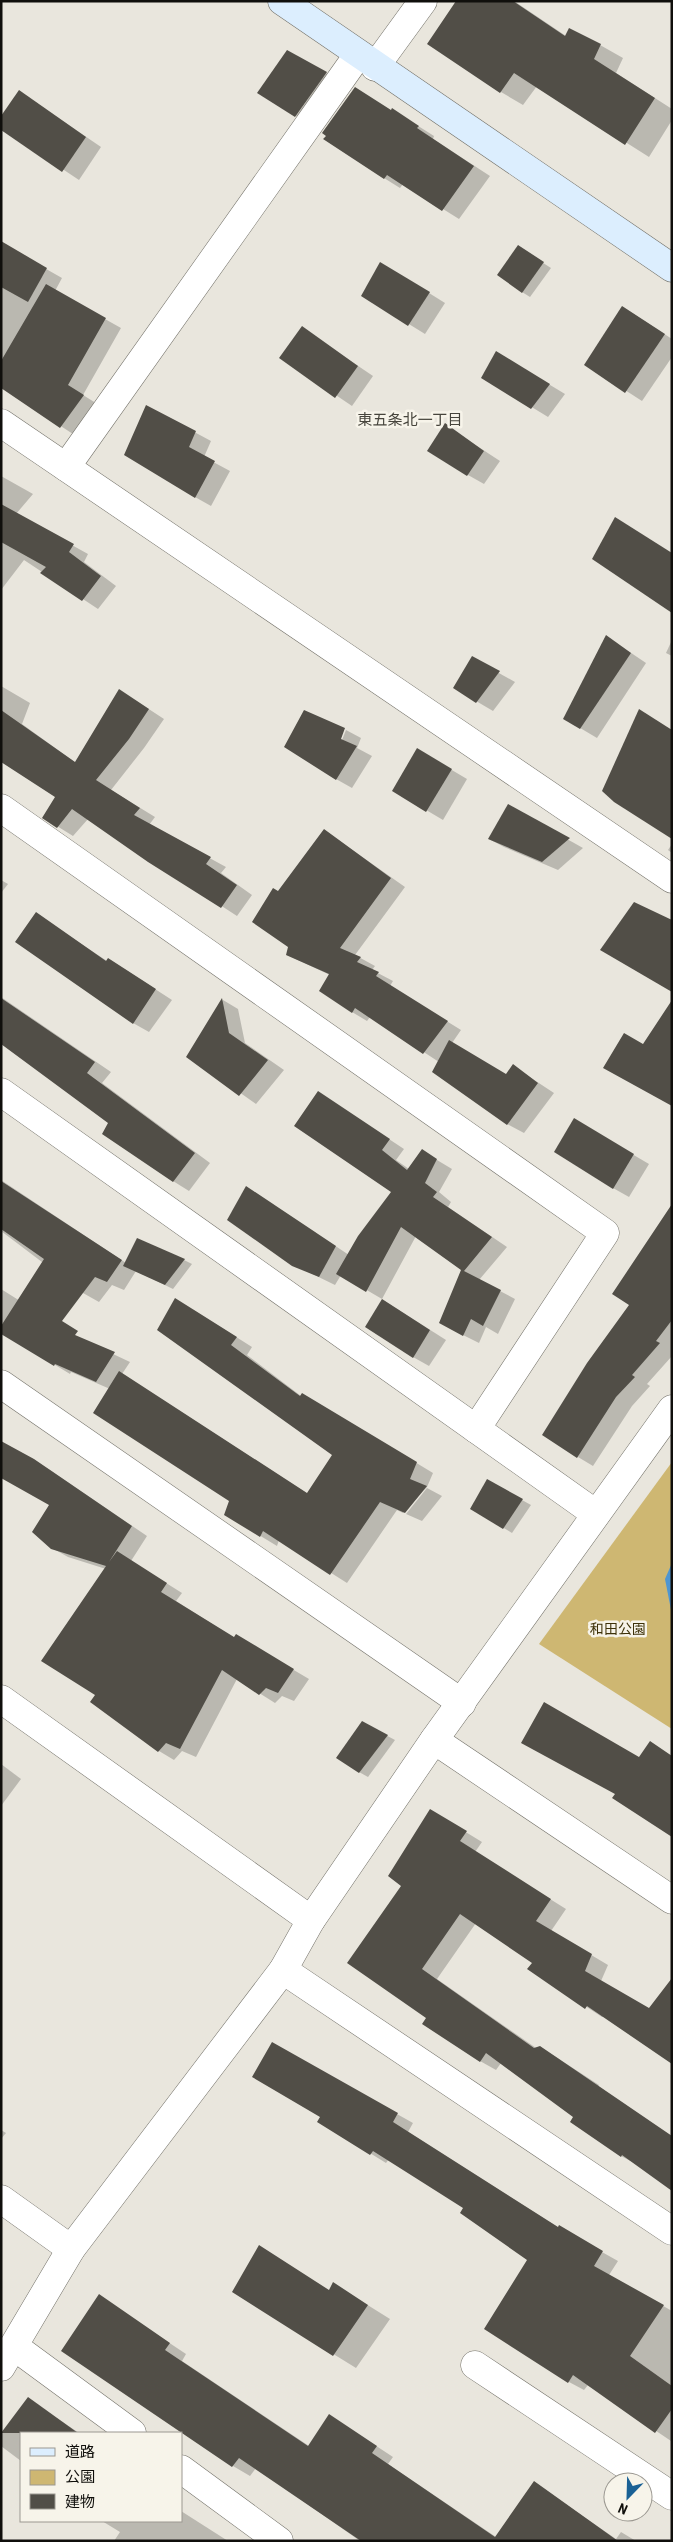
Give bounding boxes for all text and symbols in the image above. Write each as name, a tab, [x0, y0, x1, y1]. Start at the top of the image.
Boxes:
district label: 東五条北一丁目	[357, 411, 463, 429]
park label: 和田公園	[590, 1621, 646, 1637]
legend	[20, 2432, 182, 2522]
text: 道路	[65, 2443, 95, 2461]
text: 公園	[65, 2468, 95, 2486]
north arrow	[603, 2472, 653, 2522]
text: 建物	[65, 2493, 95, 2511]
text: N	[616, 2500, 630, 2518]

